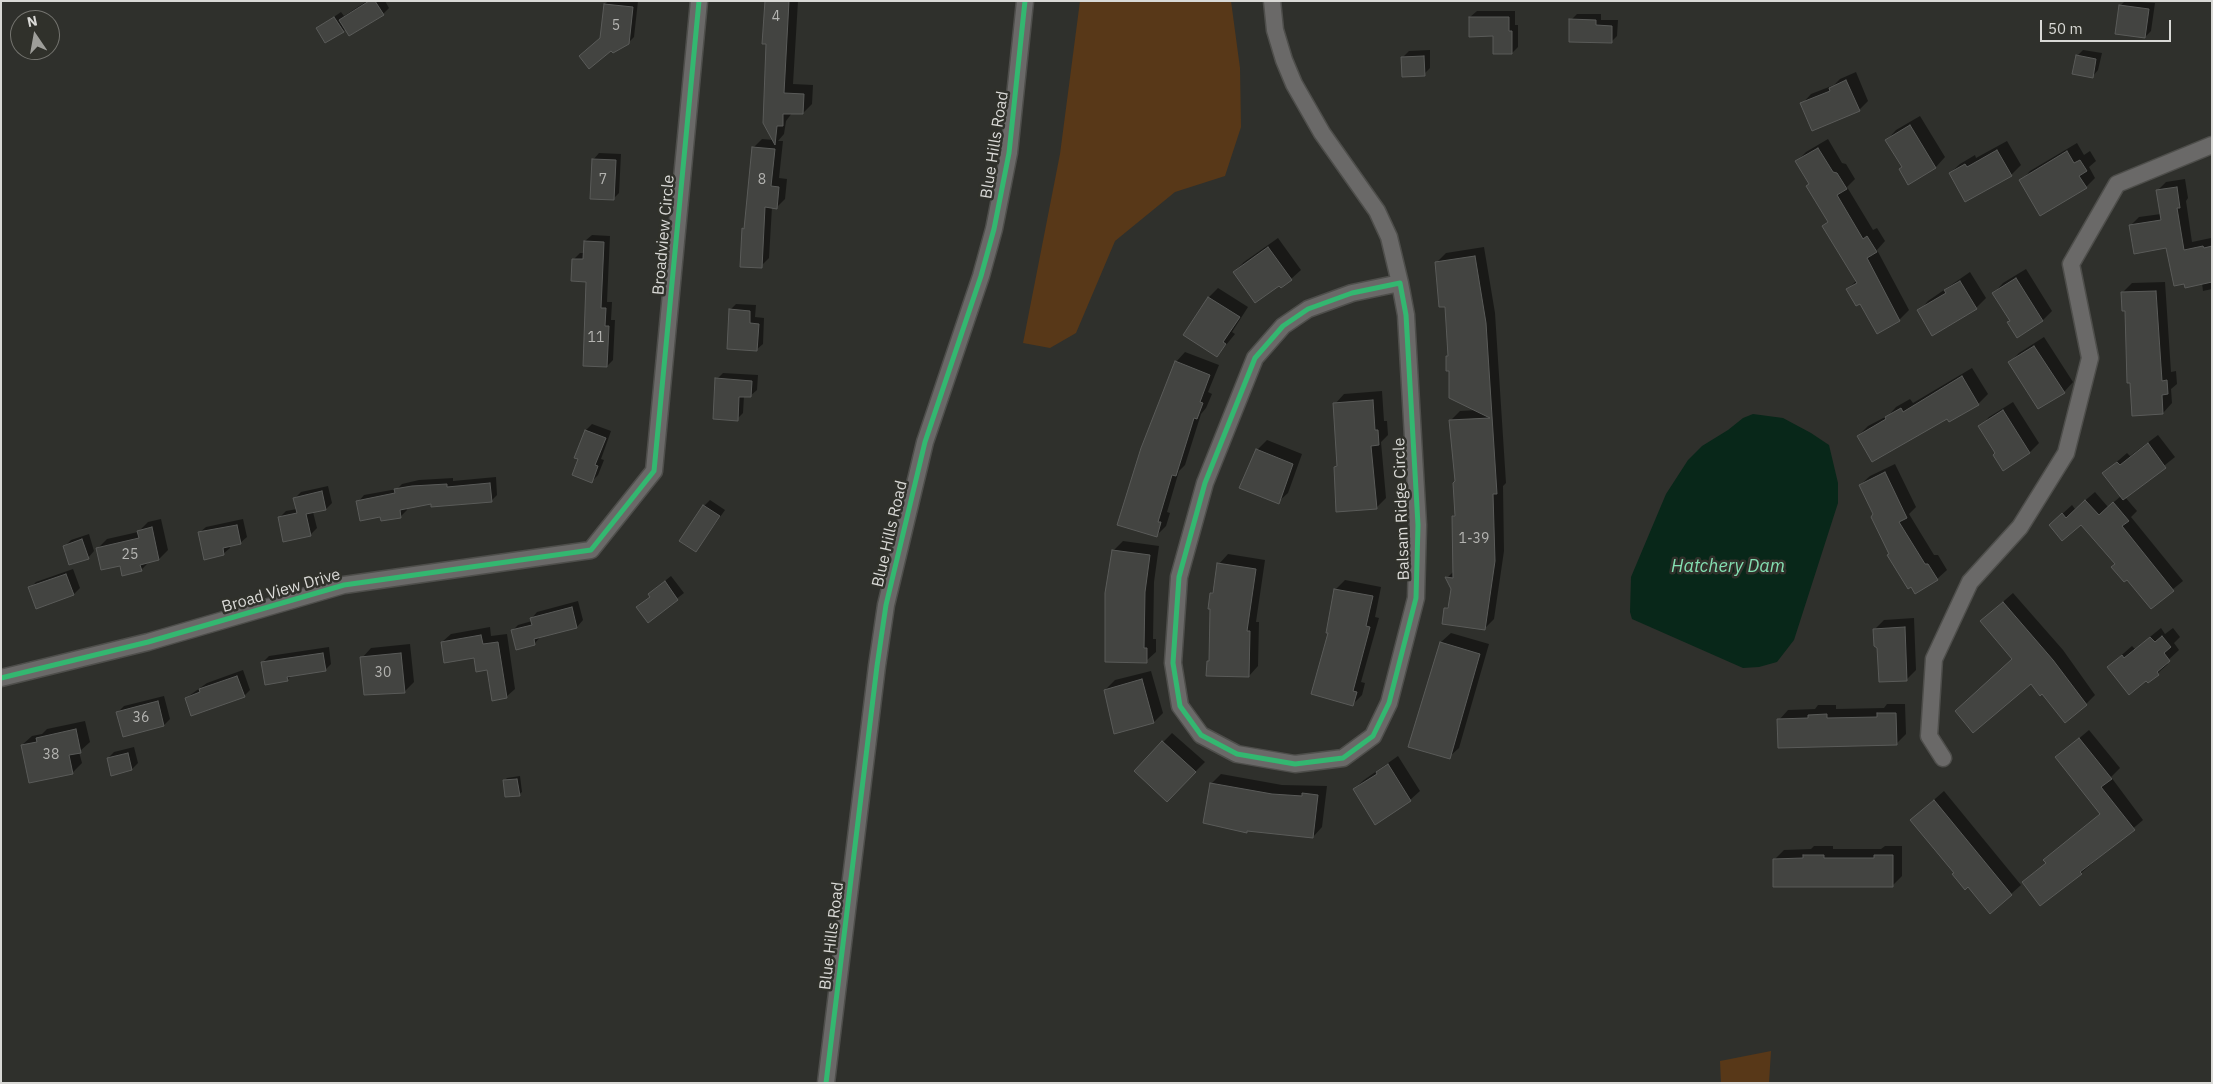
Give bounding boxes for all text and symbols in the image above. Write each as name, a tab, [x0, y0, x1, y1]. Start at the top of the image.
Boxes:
house number: 4	[772, 9, 780, 25]
north arrow	[10, 10, 60, 60]
scale bar	[2043, 10, 2174, 42]
text: N	[25, 11, 39, 31]
house number: 5	[612, 18, 620, 34]
text: 50 m	[2048, 19, 2083, 38]
street label: Blue Hills Road	[977, 90, 1013, 200]
house number: 7	[599, 172, 607, 188]
house number: 8	[758, 172, 766, 188]
street label: Broadview Circle	[649, 174, 679, 296]
house number: 11	[588, 330, 604, 346]
street label: Balsam Ridge Circle	[1390, 437, 1414, 581]
street label: Blue Hills Road	[868, 479, 912, 589]
house number: 1-39	[1459, 531, 1489, 547]
house number: 25	[122, 547, 138, 563]
water label: Hatchery Dam	[1671, 556, 1785, 578]
street label: Broad View Drive	[220, 565, 342, 617]
house number: 30	[375, 665, 391, 681]
house number: 36	[133, 710, 149, 726]
house number: 38	[43, 747, 59, 763]
street label: Blue Hills Road	[816, 881, 848, 991]

